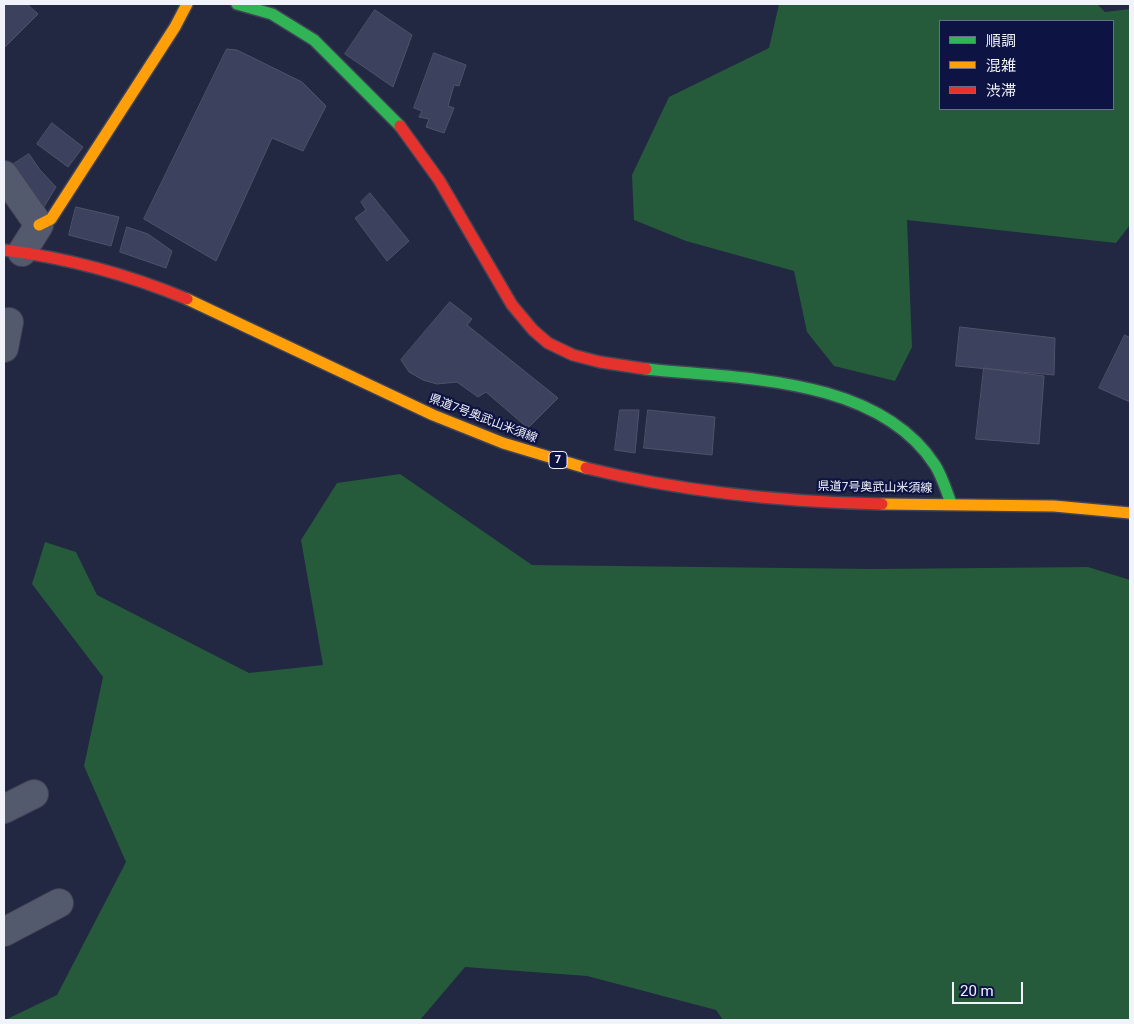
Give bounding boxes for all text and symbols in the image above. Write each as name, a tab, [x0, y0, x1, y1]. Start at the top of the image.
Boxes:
legend	[939, 20, 1114, 110]
text: 順調	[986, 32, 1016, 50]
text: 混雑	[986, 57, 1016, 75]
text: 渋滞	[986, 82, 1016, 100]
street label: 県道7号奥武山米須線	[427, 392, 539, 446]
road number: 7	[549, 452, 567, 468]
street label: 県道7号奥武山米須線	[818, 480, 932, 496]
scale bar	[954, 972, 1025, 1004]
text: 20 m	[960, 982, 994, 1000]

